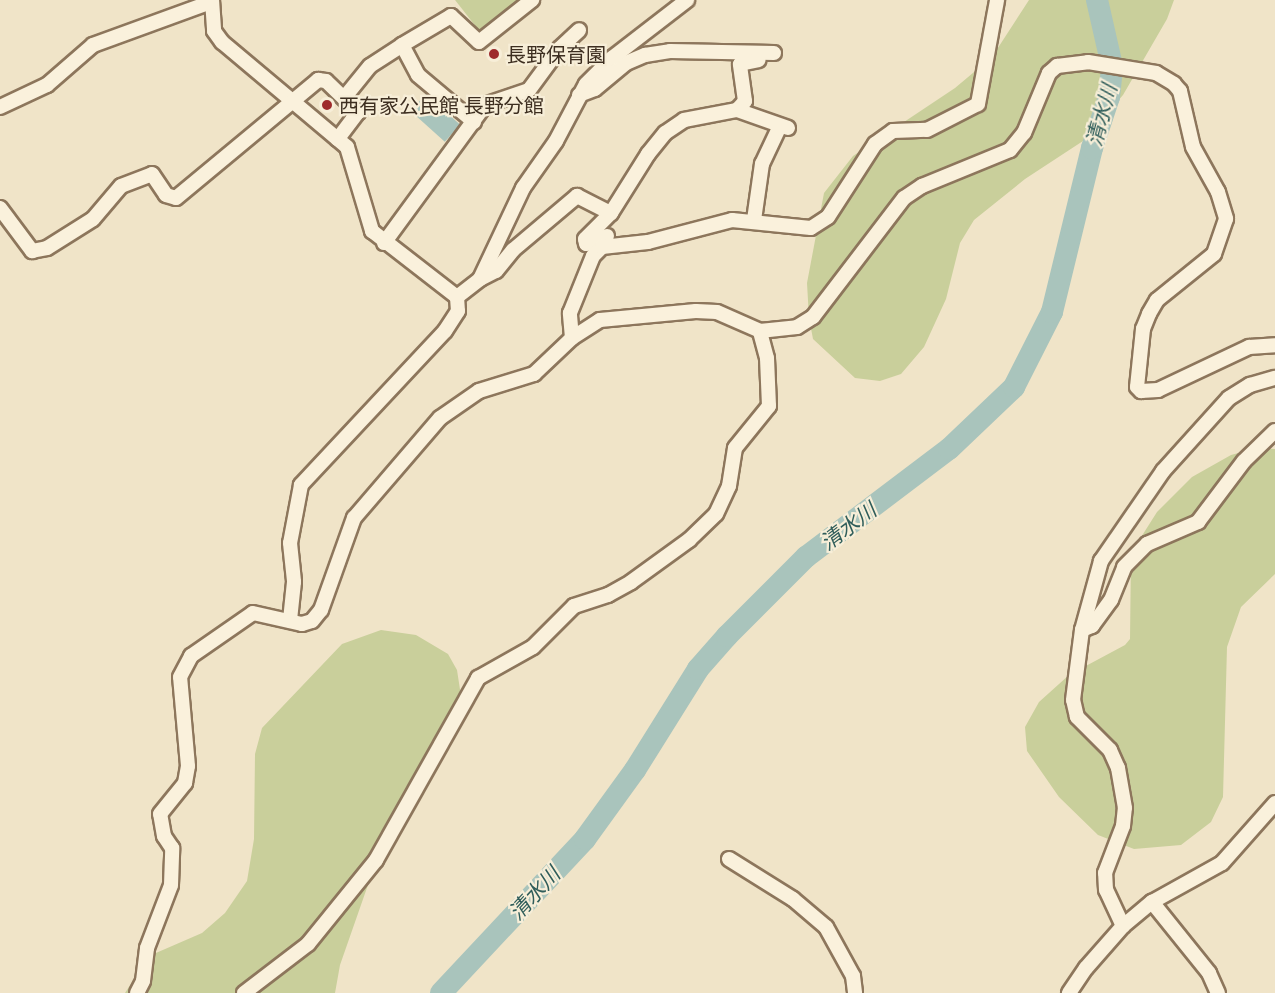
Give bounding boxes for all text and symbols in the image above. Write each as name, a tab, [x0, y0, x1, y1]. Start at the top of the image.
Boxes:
place label: 長野保育園	[506, 42, 606, 66]
marker: 長野保育園	[487, 47, 501, 61]
water label: 清水川	[1081, 81, 1121, 149]
place label: 西有家公民館 長野分館	[339, 93, 544, 117]
marker: 西有家公民館 長野分館	[320, 98, 334, 112]
water label: 清水川	[815, 497, 881, 555]
water label: 清水川	[503, 861, 565, 925]

